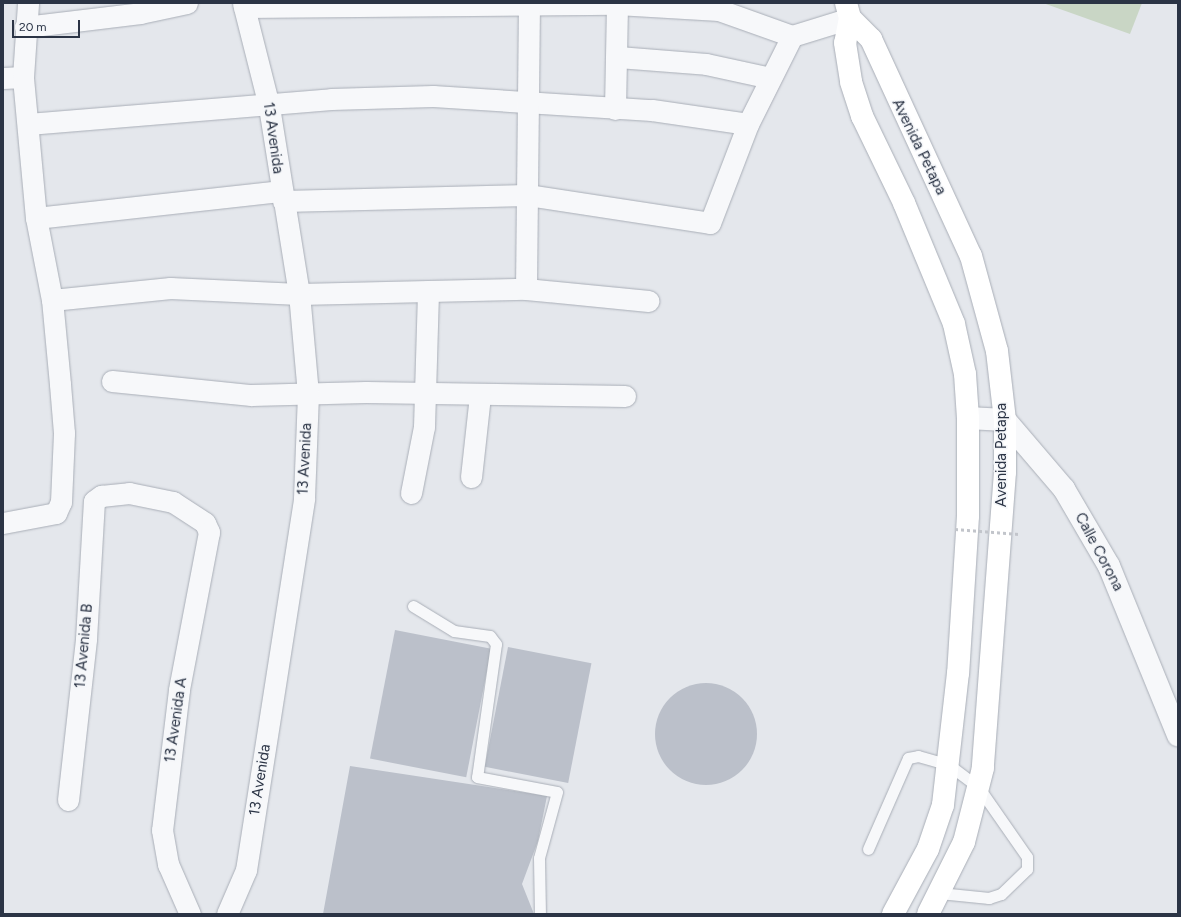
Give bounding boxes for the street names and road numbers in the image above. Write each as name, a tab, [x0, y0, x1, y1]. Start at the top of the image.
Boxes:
street label: Avenida Petapa	[888, 96, 950, 198]
street label: 13 Avenida	[259, 101, 287, 175]
street label: Avenida Petapa	[993, 403, 1011, 507]
street label: 13 Avenida	[294, 423, 316, 495]
street label: Calle Corona	[1071, 510, 1127, 594]
street label: 13 Avenida B	[71, 603, 97, 689]
street label: 13 Avenida A	[161, 676, 191, 764]
street label: 13 Avenida	[245, 743, 275, 817]

